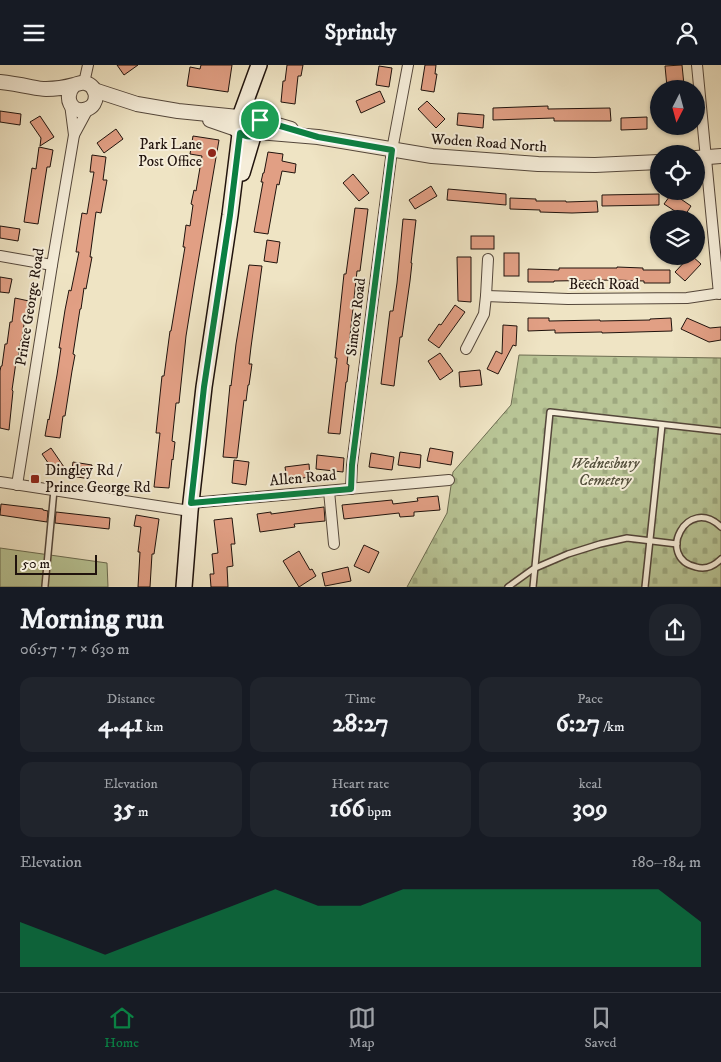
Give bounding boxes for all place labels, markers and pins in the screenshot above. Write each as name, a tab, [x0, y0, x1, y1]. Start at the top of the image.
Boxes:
pin	[239, 99, 281, 141]
place label: Park Lane Post Office	[138, 135, 202, 171]
marker: Park Lane Post Office	[206, 147, 218, 159]
place label: Dingley Rd / Prince George Rd	[45, 461, 151, 497]
marker: Dingley Rd / Prince George Rd	[29, 473, 41, 485]

